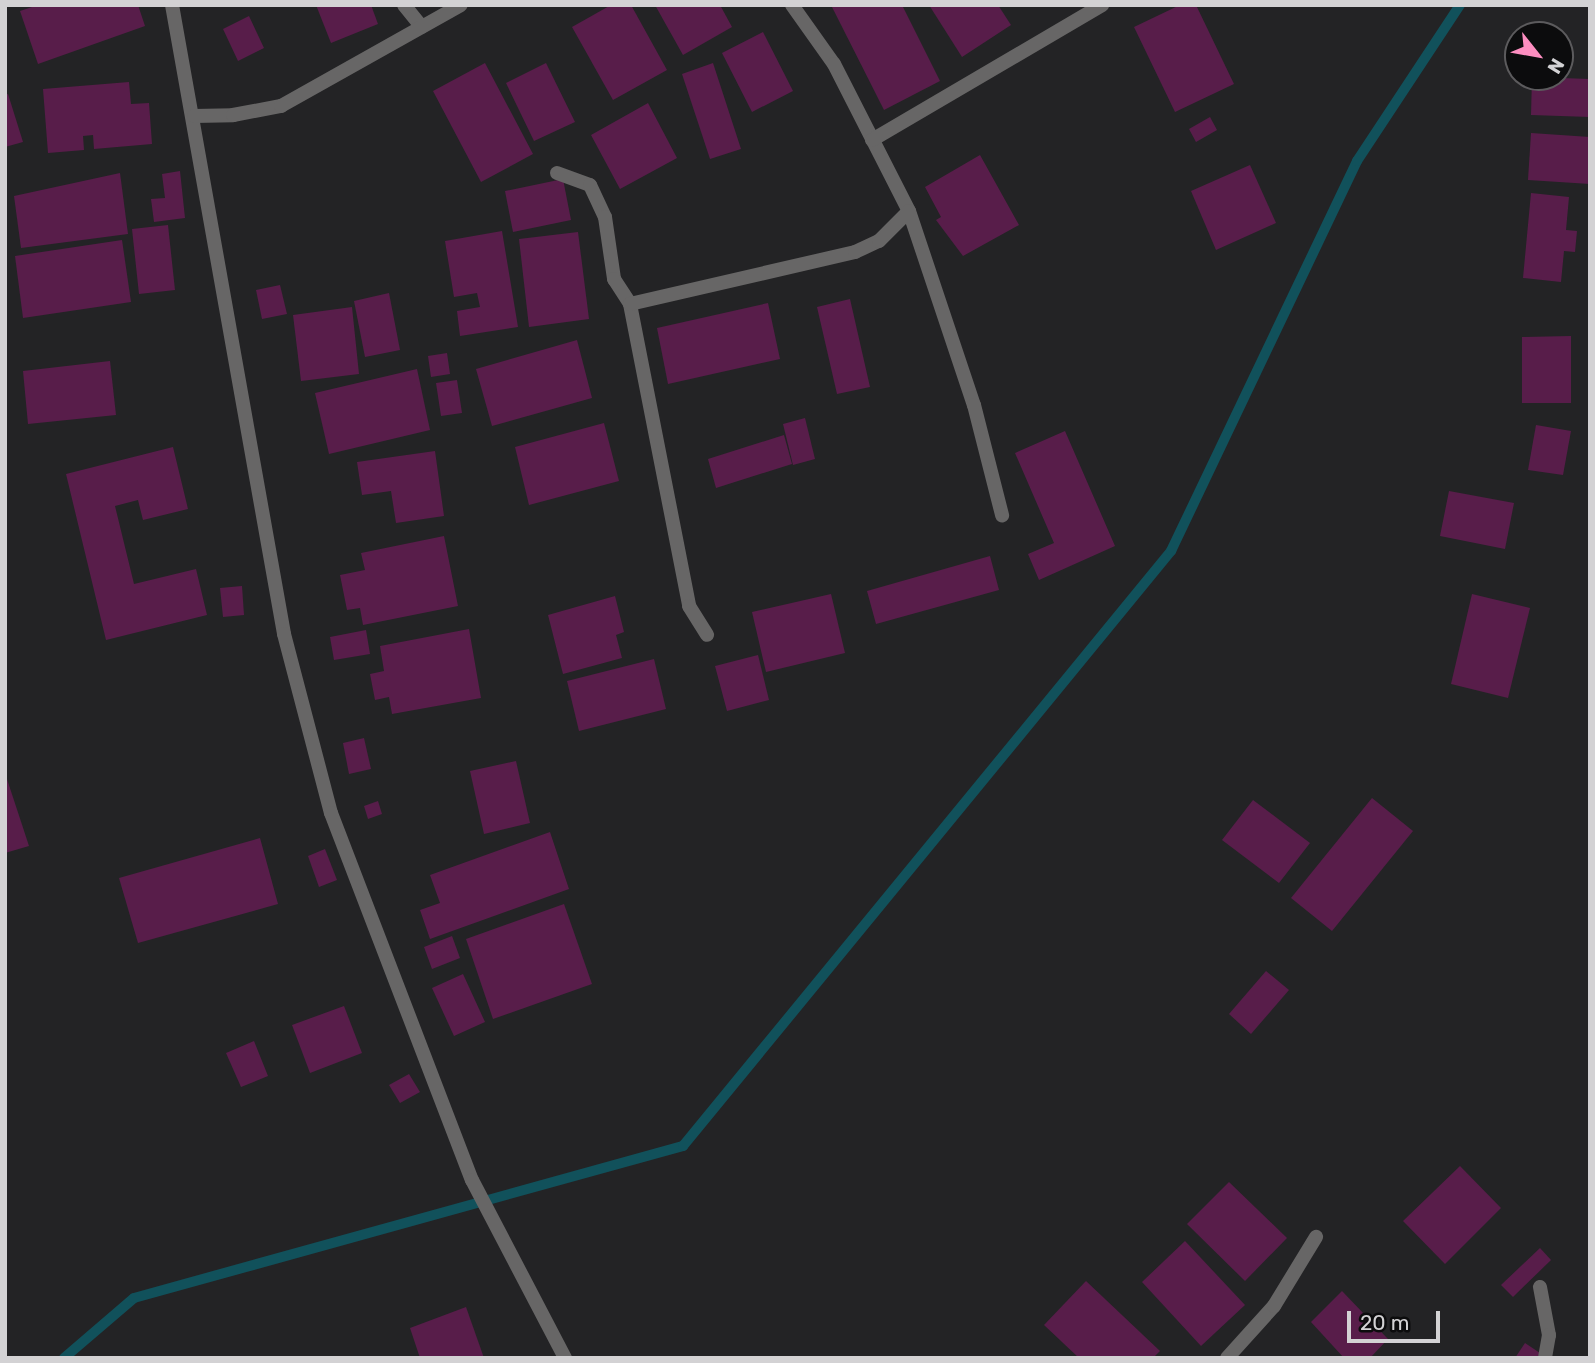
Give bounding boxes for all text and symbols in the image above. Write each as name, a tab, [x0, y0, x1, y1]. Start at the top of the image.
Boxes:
north arrow	[1504, 21, 1574, 91]
text: N	[1542, 54, 1569, 78]
scale bar	[1350, 1296, 1443, 1340]
text: 20 m	[1360, 1310, 1409, 1335]

